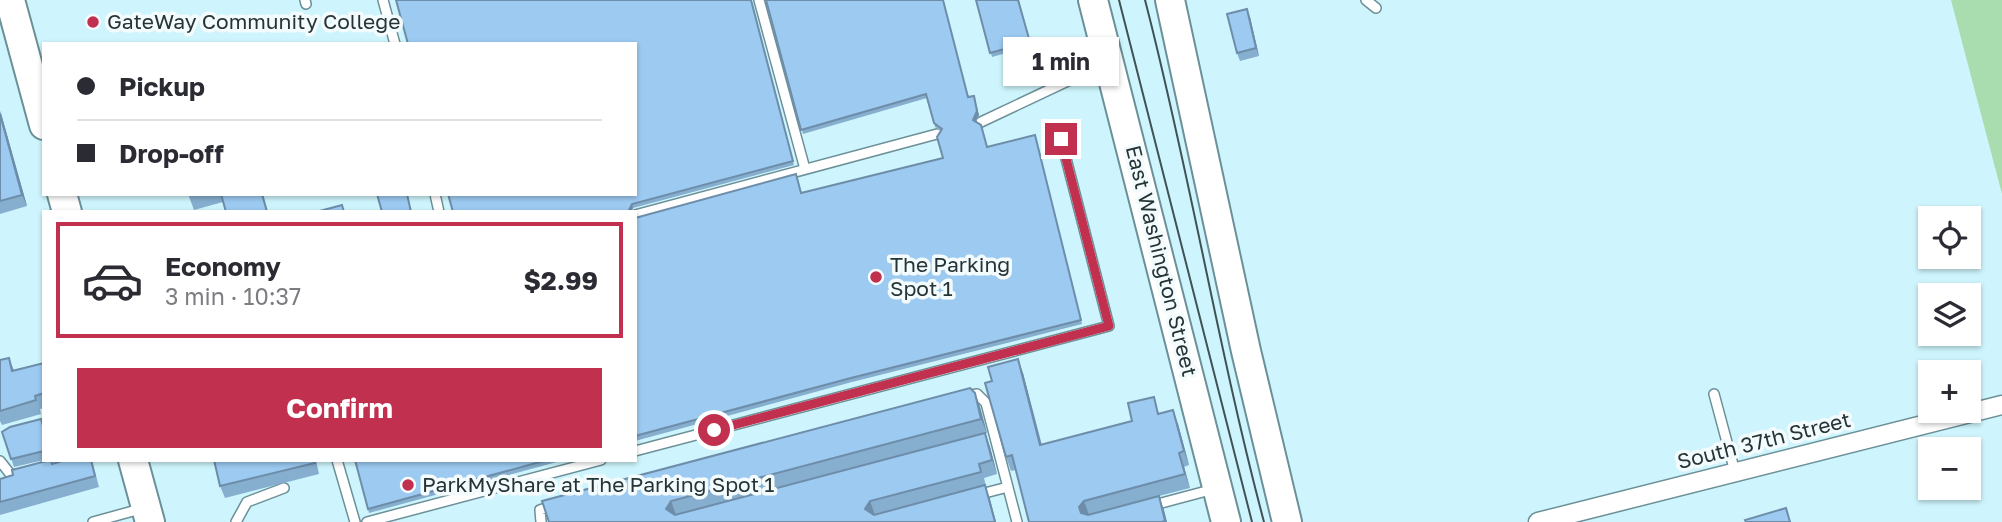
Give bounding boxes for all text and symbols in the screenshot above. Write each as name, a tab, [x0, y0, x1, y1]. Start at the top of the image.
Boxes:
place label: GateWay Community College	[107, 8, 400, 34]
marker: GateWay Community College	[85, 14, 101, 30]
callout: 1 min	[1003, 38, 1119, 86]
text: 1 min	[1032, 47, 1090, 75]
text: Pickup	[119, 71, 205, 102]
route end	[1045, 123, 1077, 155]
text: Drop-off	[119, 138, 224, 169]
street label: East Washington Street	[1121, 143, 1203, 379]
map controls	[1918, 206, 1981, 500]
button: locate	[1918, 206, 1981, 269]
icon: car	[81, 249, 144, 312]
text: Economy	[165, 251, 281, 282]
place label: The Parking Spot 1	[890, 251, 1010, 301]
text: $2.99	[523, 265, 598, 296]
marker: The Parking Spot 1	[868, 269, 884, 285]
text: 3 min · 10:37	[165, 282, 301, 310]
button: layers	[1918, 283, 1981, 346]
button: +	[1918, 360, 1981, 423]
button: Confirm	[77, 368, 602, 448]
street label: South 37th Street	[1675, 406, 1853, 474]
route start	[698, 414, 730, 446]
button: −	[1918, 437, 1981, 500]
place label: ParkMyShare at The Parking Spot 1	[422, 471, 775, 497]
marker: ParkMyShare at The Parking Spot 1	[400, 477, 416, 493]

